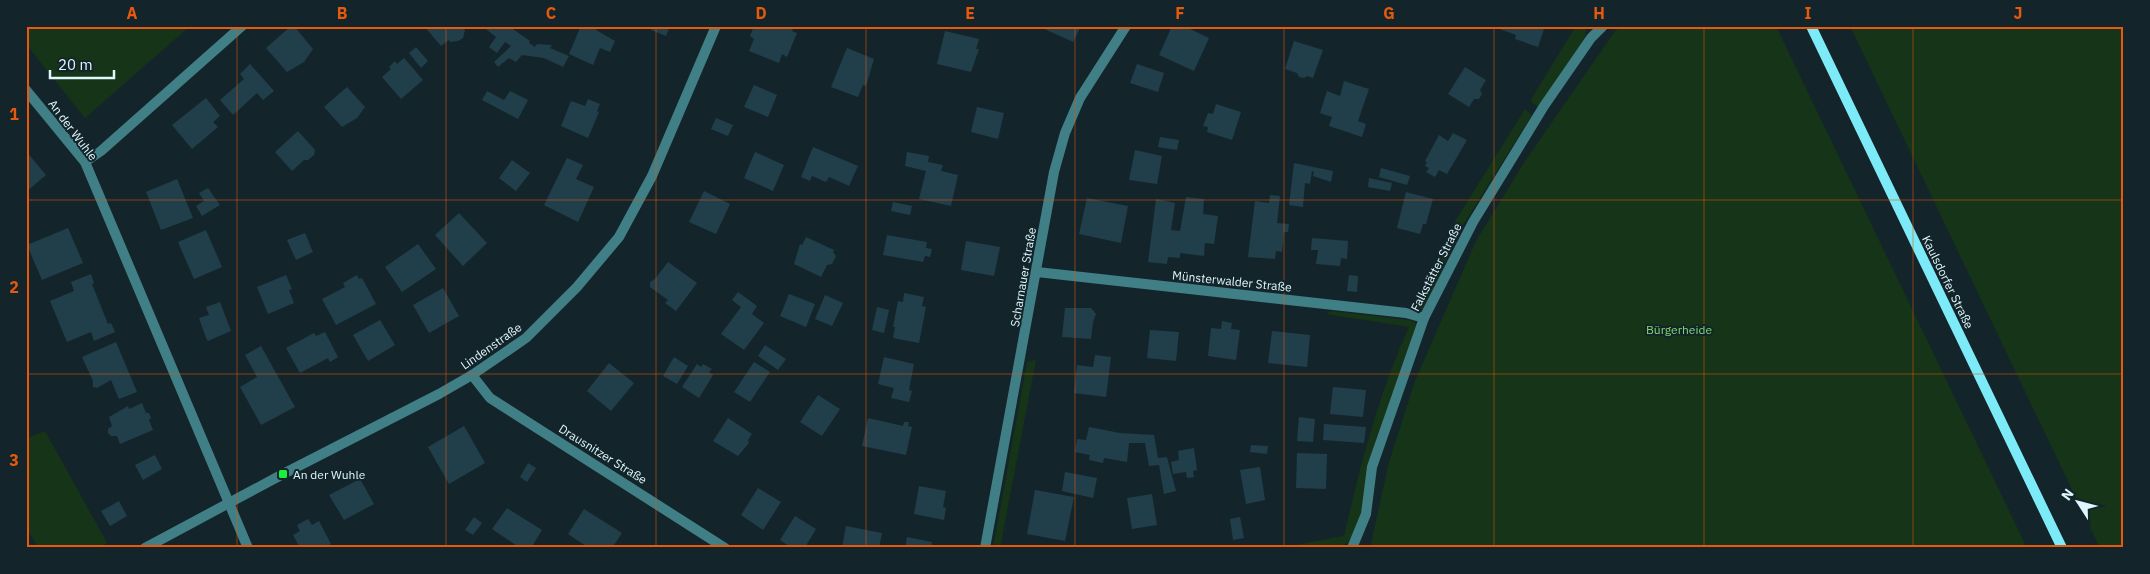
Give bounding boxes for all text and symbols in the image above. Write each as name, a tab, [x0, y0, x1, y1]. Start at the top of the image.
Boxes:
text: A	[127, 3, 138, 23]
text: B	[337, 3, 348, 23]
text: C	[546, 3, 556, 23]
text: D	[755, 3, 767, 23]
text: E	[965, 3, 975, 23]
text: F	[1175, 3, 1185, 23]
text: G	[1383, 3, 1395, 23]
text: H	[1593, 3, 1605, 23]
text: I	[1805, 3, 1812, 23]
text: J	[2014, 3, 2022, 23]
scale bar	[50, 48, 114, 80]
text: 20 m	[58, 55, 93, 74]
street label: An der Wuhle	[45, 97, 101, 164]
text: 1	[9, 104, 19, 124]
street label: Falkstätter Straße	[1407, 220, 1465, 314]
street label: Scharnauer Straße	[1007, 226, 1039, 328]
street label: Kaulsdorfer Straße	[1919, 233, 1977, 331]
street label: Münsterwalder Straße	[1171, 267, 1293, 295]
text: 2	[9, 277, 19, 297]
street label: Lindenstraße	[458, 319, 525, 373]
park label: Bürgerheide	[1646, 322, 1712, 337]
street label: Drausnitzer Straße	[556, 421, 650, 487]
text: 3	[9, 450, 19, 470]
place label: An der Wuhle	[293, 467, 366, 482]
marker: An der Wuhle	[277, 468, 289, 480]
north arrow	[2052, 476, 2102, 526]
text: N	[2057, 485, 2078, 504]

